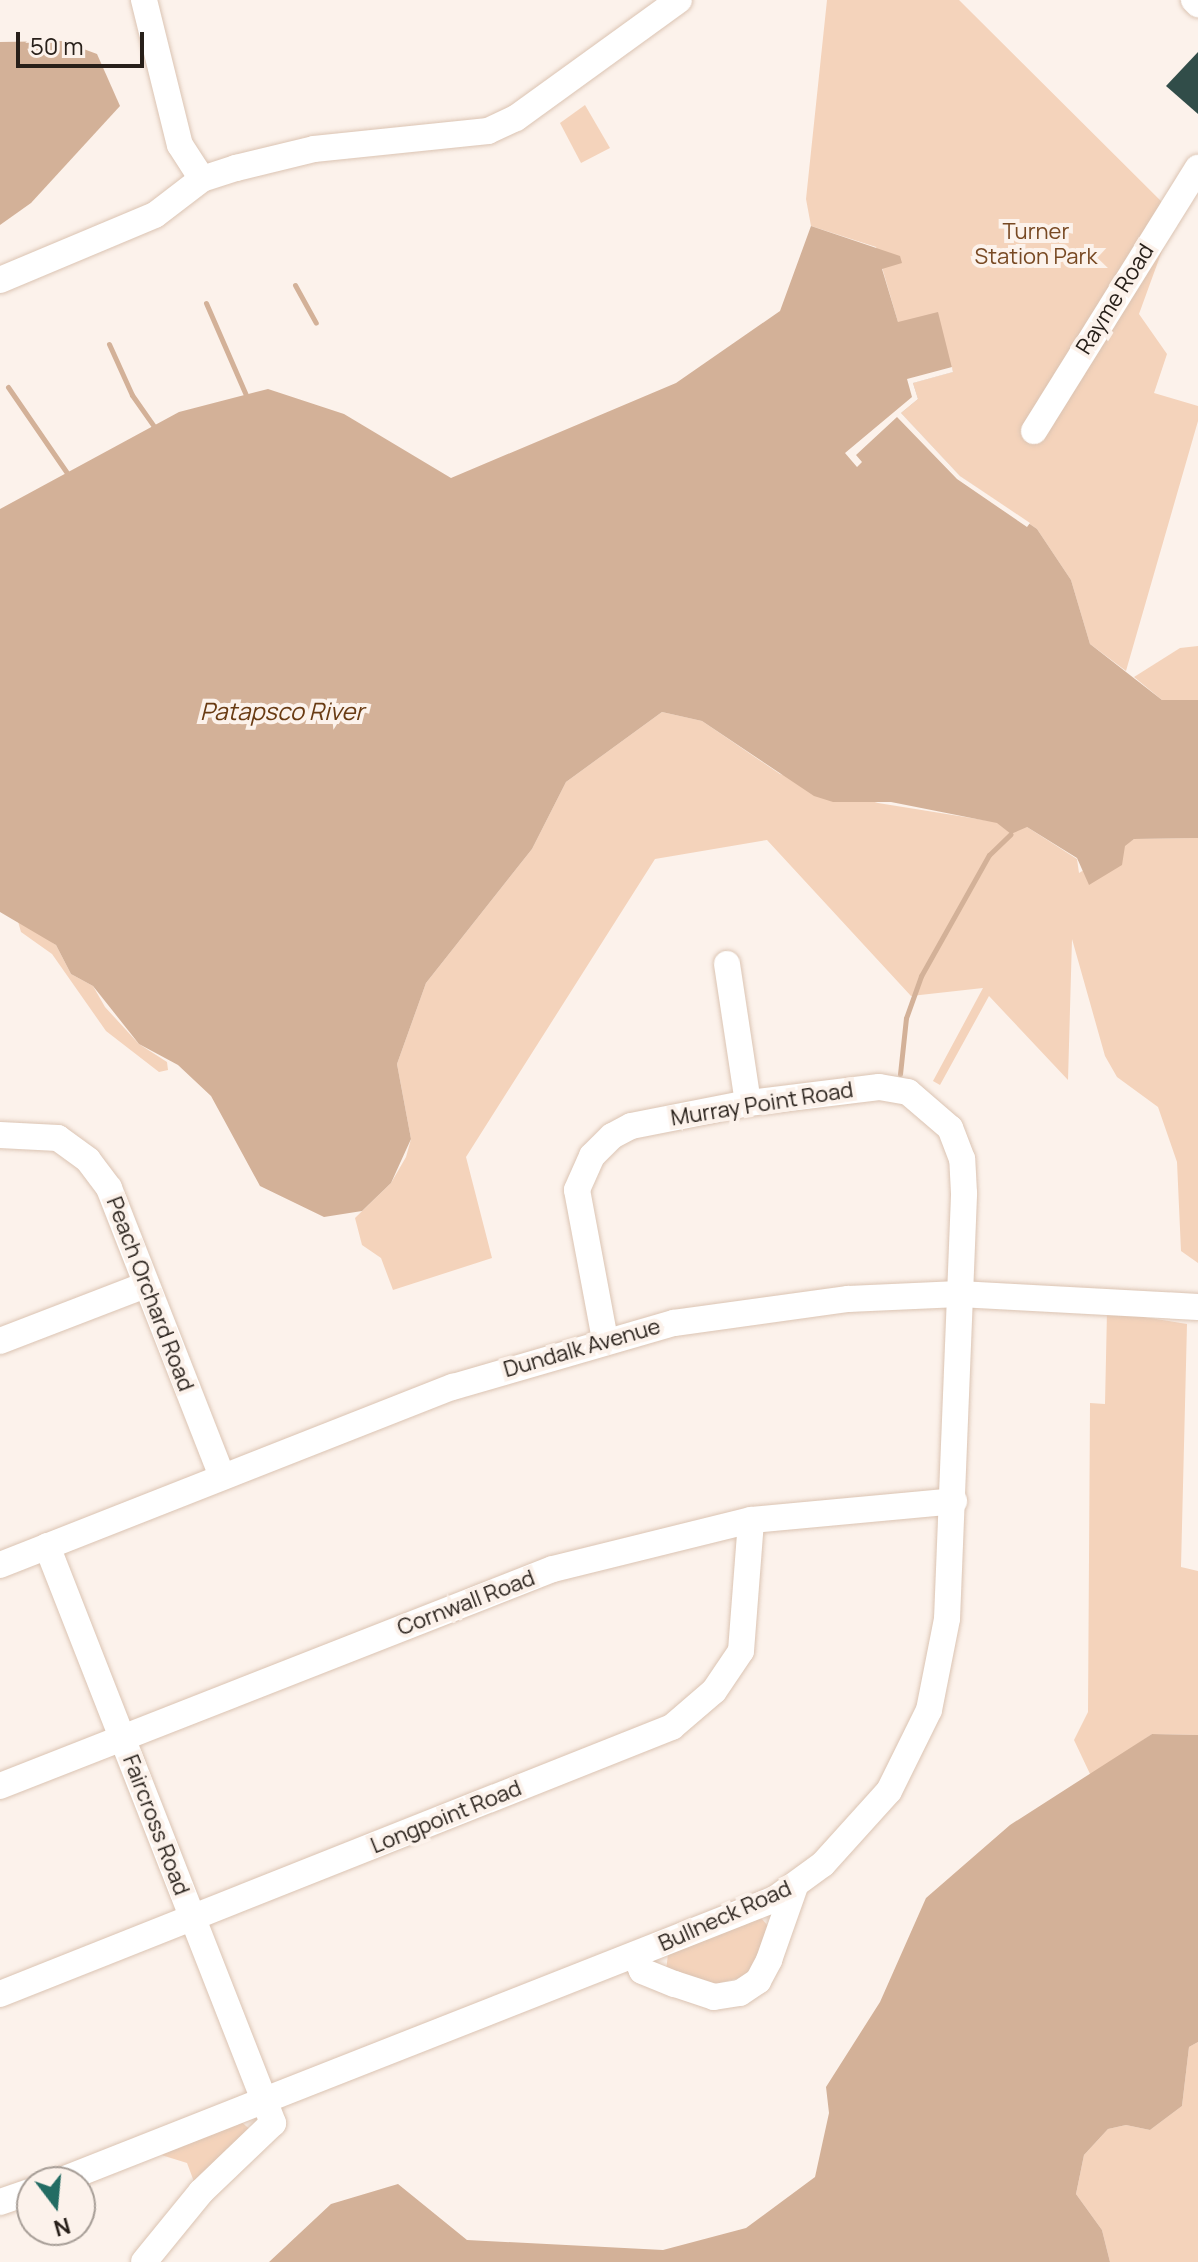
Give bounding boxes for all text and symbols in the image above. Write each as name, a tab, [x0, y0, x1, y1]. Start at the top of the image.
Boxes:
scale bar	[20, 16, 148, 66]
text: 50 m	[30, 29, 84, 62]
park label: Turner Station Park	[975, 218, 1097, 270]
street label: Rayme Road	[1071, 239, 1159, 359]
water label: Patapsco River	[200, 697, 364, 725]
street label: Murray Point Road	[669, 1077, 855, 1131]
street label: Peach Orchard Road	[101, 1193, 199, 1395]
street label: Dundalk Avenue	[501, 1313, 663, 1383]
street label: Cornwall Road	[394, 1565, 538, 1641]
street label: Faircross Road	[117, 1751, 195, 1899]
street label: Longpoint Road	[367, 1775, 525, 1859]
street label: Bullneck Road	[655, 1875, 795, 1957]
north arrow	[16, 2166, 96, 2246]
text: N	[50, 2211, 74, 2244]

